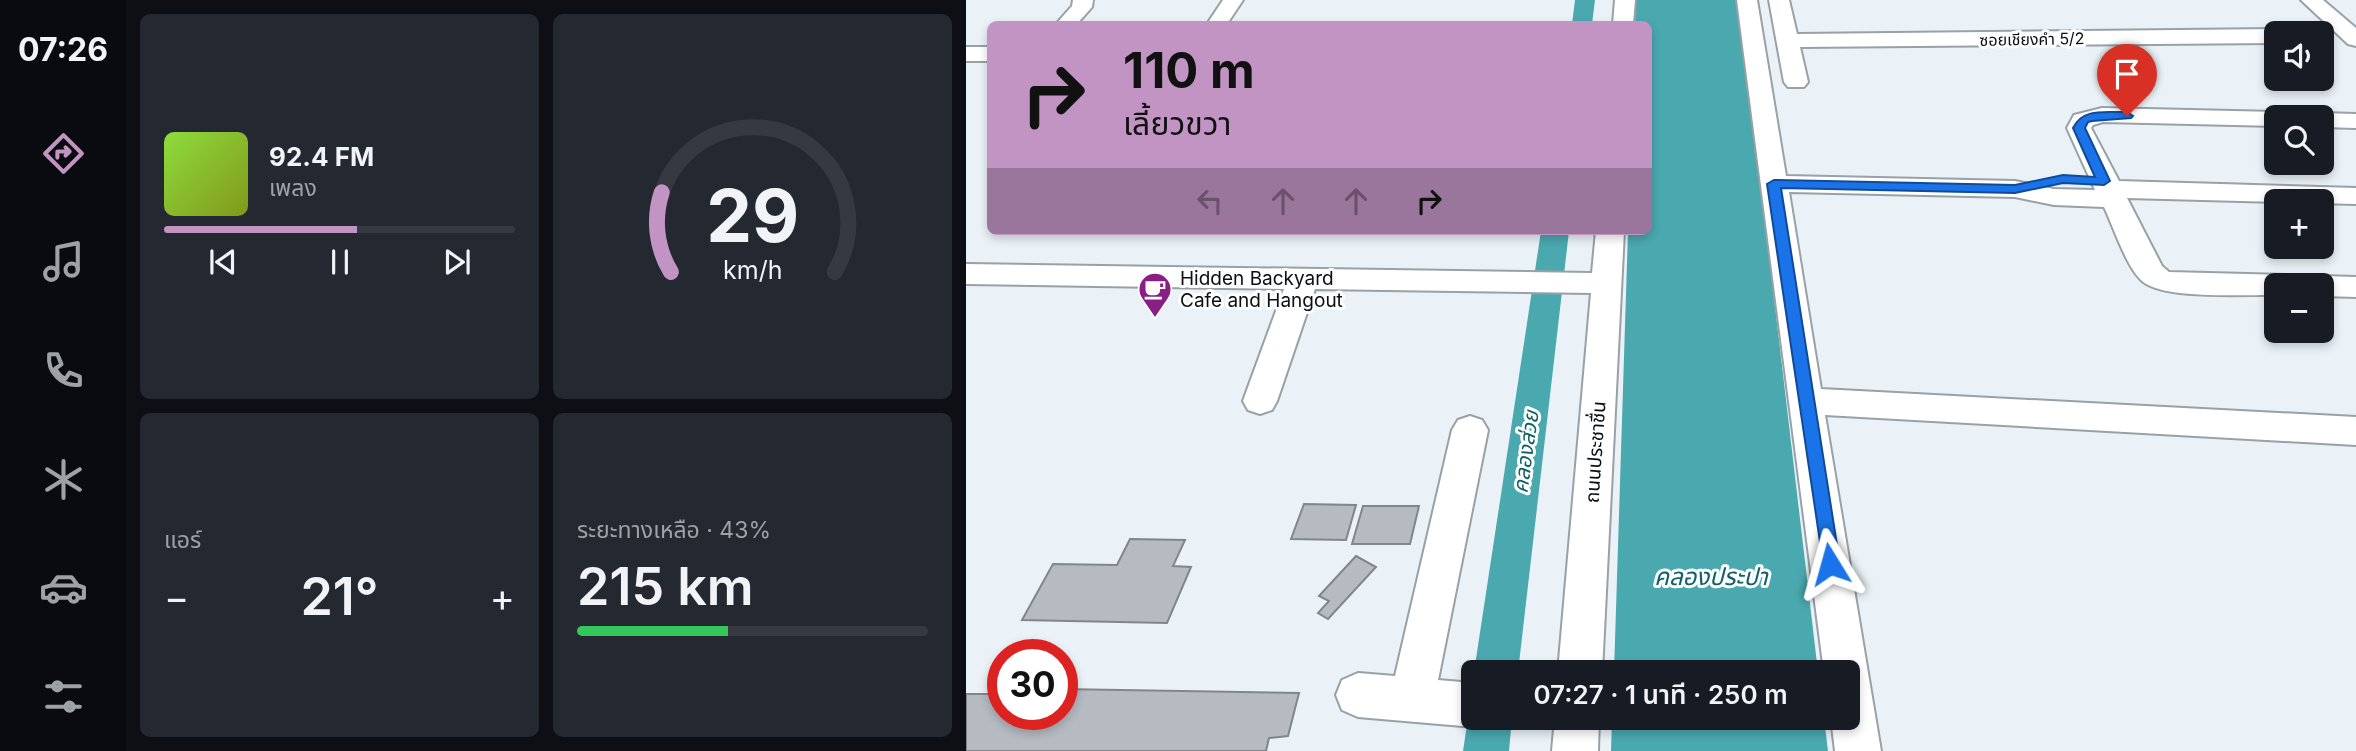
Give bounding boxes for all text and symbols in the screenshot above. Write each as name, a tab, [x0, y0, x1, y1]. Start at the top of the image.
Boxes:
map controls	[2264, 21, 2334, 343]
button: sound	[2264, 21, 2334, 91]
street label: ซอยเชียงคำ 5/2	[1979, 28, 2085, 50]
text: 07:26	[18, 30, 108, 69]
text: 110 m	[1123, 41, 1255, 100]
pin	[2097, 44, 2157, 116]
icon: right	[1008, 49, 1099, 140]
icon: arrive	[2108, 55, 2146, 93]
text: เลี้ยวขวา	[1123, 104, 1231, 143]
button: search	[2264, 105, 2334, 175]
icon: directions	[39, 129, 88, 178]
text: 92.4 FM	[269, 141, 374, 172]
text: 29	[706, 172, 799, 261]
text: เพลง	[269, 174, 317, 202]
icon: left	[1191, 182, 1229, 220]
icon: ahead	[1264, 182, 1302, 220]
icon: ahead	[1337, 182, 1375, 220]
icon: right	[1410, 182, 1448, 220]
button: +	[2264, 189, 2334, 259]
icon: music	[39, 237, 88, 286]
icon: previous	[204, 243, 242, 281]
icon: pause	[321, 243, 359, 281]
icon: next	[438, 243, 476, 281]
text: km/h	[723, 255, 782, 285]
place label: Hidden Backyard Cafe and Hangout	[1180, 267, 1343, 312]
cafe icon: Hidden Backyard Cafe and Hangout	[1136, 270, 1174, 319]
button: −	[2264, 273, 2334, 343]
icon: phone	[39, 346, 88, 395]
street label: ถนนประชาชื่น	[1579, 400, 1611, 504]
water label: คลองส่วย	[1507, 408, 1544, 495]
icon: climate	[39, 455, 88, 504]
text: ระยะทางเหลือ · 43%	[577, 516, 771, 544]
text: แอร์	[164, 526, 201, 554]
position arrow	[1793, 527, 1867, 601]
text: 215 km	[577, 555, 754, 618]
water label: คลองประปา	[1654, 562, 1769, 591]
icon: car	[39, 563, 88, 612]
text: 21°	[300, 565, 379, 628]
text: −	[164, 574, 189, 620]
text: +	[490, 574, 515, 620]
speed limit sign: 30	[987, 639, 1078, 730]
icon: filters	[39, 672, 88, 721]
text: 07:27 · 1 นาที · 250 m	[1533, 679, 1788, 710]

